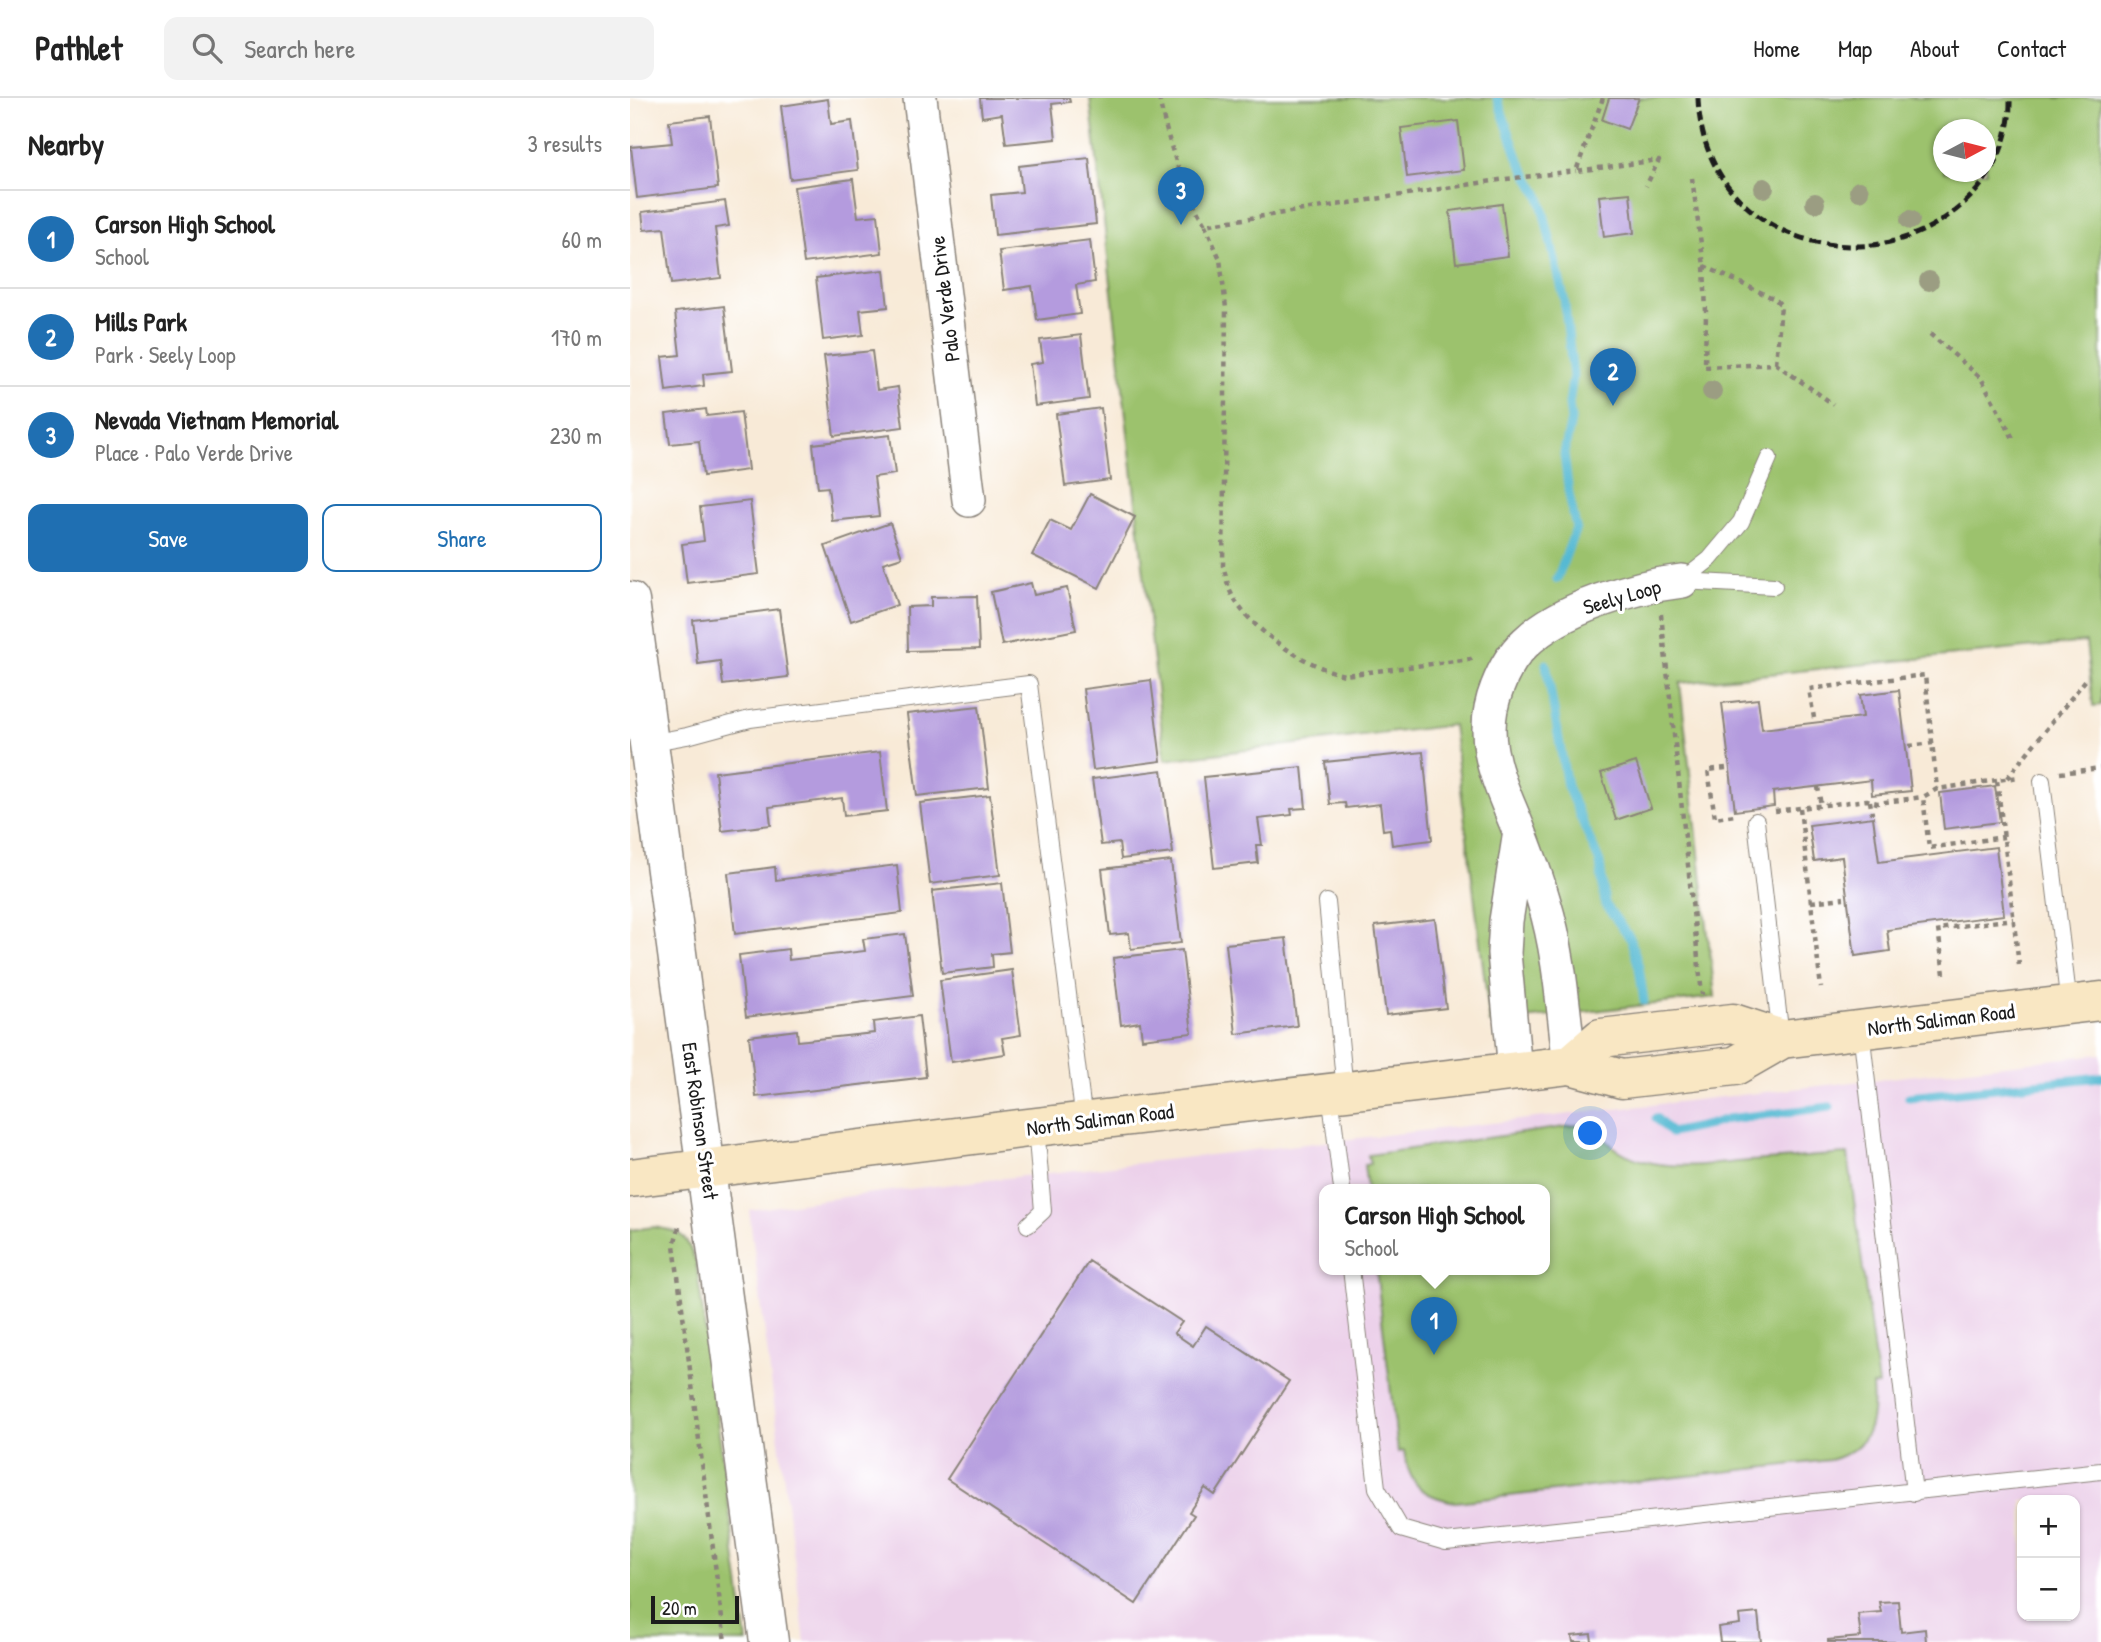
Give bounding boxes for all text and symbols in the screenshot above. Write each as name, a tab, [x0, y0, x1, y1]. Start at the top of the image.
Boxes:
search box	[164, 17, 654, 80]
text: Pathlet	[35, 26, 122, 70]
icon: search	[188, 29, 226, 67]
text: Search here	[244, 31, 355, 66]
text: Home	[1753, 32, 1800, 64]
text: Map	[1838, 32, 1872, 64]
text: About	[1910, 32, 1959, 64]
text: Contact	[1997, 32, 2066, 64]
north arrow	[1933, 119, 1996, 182]
text: Nearby	[28, 124, 104, 164]
text: 3 results	[527, 128, 602, 159]
pin: 3	[1158, 167, 1204, 225]
text: Carson High School	[95, 206, 275, 241]
text: 1	[47, 224, 55, 255]
text: 60 m	[562, 224, 602, 255]
street label: Palo Verde Drive	[922, 235, 967, 364]
text: School	[95, 241, 149, 272]
text: Mills Park	[95, 304, 187, 339]
text: 2	[46, 322, 56, 353]
text: 170 m	[551, 322, 602, 353]
text: Park · Seely Loop	[95, 339, 236, 370]
pin: 2	[1590, 348, 1636, 406]
text: Nevada Vietnam Memorial	[95, 402, 338, 437]
text: 3	[46, 420, 56, 451]
text: 230 m	[550, 420, 602, 451]
text: Place · Palo Verde Drive	[95, 437, 293, 468]
button: Save	[28, 504, 308, 572]
button: Share	[322, 504, 602, 572]
street label: Seely Loop	[1580, 572, 1664, 621]
street label: North Saliman Road	[1866, 996, 2016, 1043]
street label: East Robinson Street	[675, 1041, 726, 1202]
street label: North Saliman Road	[1025, 1096, 1175, 1143]
your location	[1573, 1116, 1607, 1150]
popup	[1319, 1184, 1550, 1275]
text: Carson High School	[1345, 1197, 1524, 1232]
text: School	[1345, 1232, 1398, 1263]
pin: 1	[1411, 1297, 1457, 1355]
map controls	[2017, 1495, 2080, 1621]
button: +	[2017, 1495, 2080, 1558]
button: −	[2017, 1558, 2080, 1621]
scale bar	[651, 1593, 738, 1625]
text: 20 m	[662, 1595, 697, 1621]

